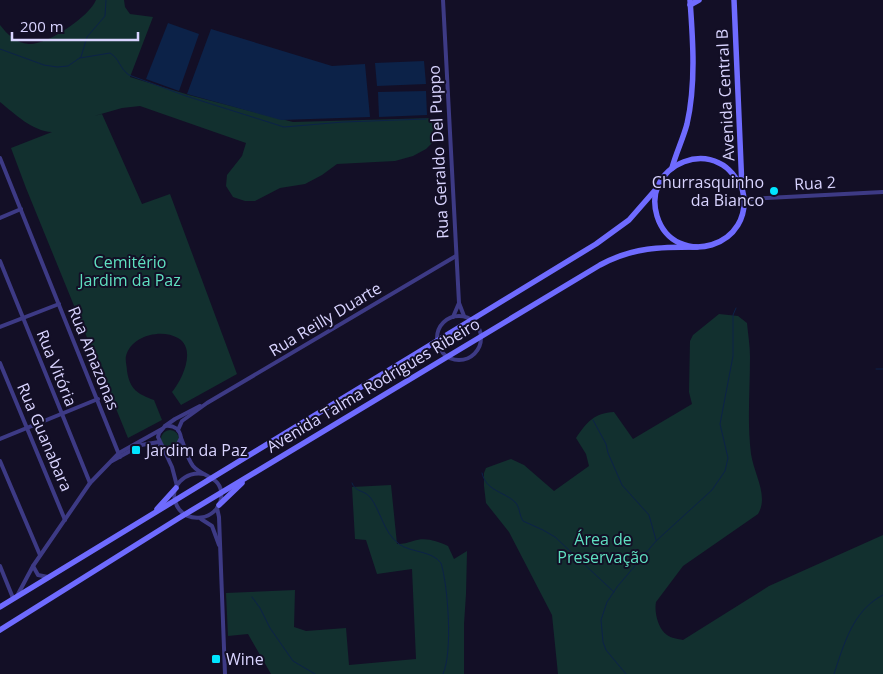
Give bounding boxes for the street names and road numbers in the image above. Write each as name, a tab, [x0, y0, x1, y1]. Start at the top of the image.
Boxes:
street label: Avenida Central B	[711, 28, 739, 162]
street label: Rua Geraldo Del Puppo	[422, 65, 454, 239]
street label: Rua 2	[794, 171, 836, 195]
street label: Rua Reilly Duarte	[265, 277, 385, 361]
street label: Rua Amazonas	[63, 303, 125, 413]
street label: Avenida Talma Rodrigues Ribeiro	[262, 312, 484, 458]
street label: Rua Vitória	[32, 326, 82, 410]
street label: Rua Guanabara	[12, 379, 78, 495]

